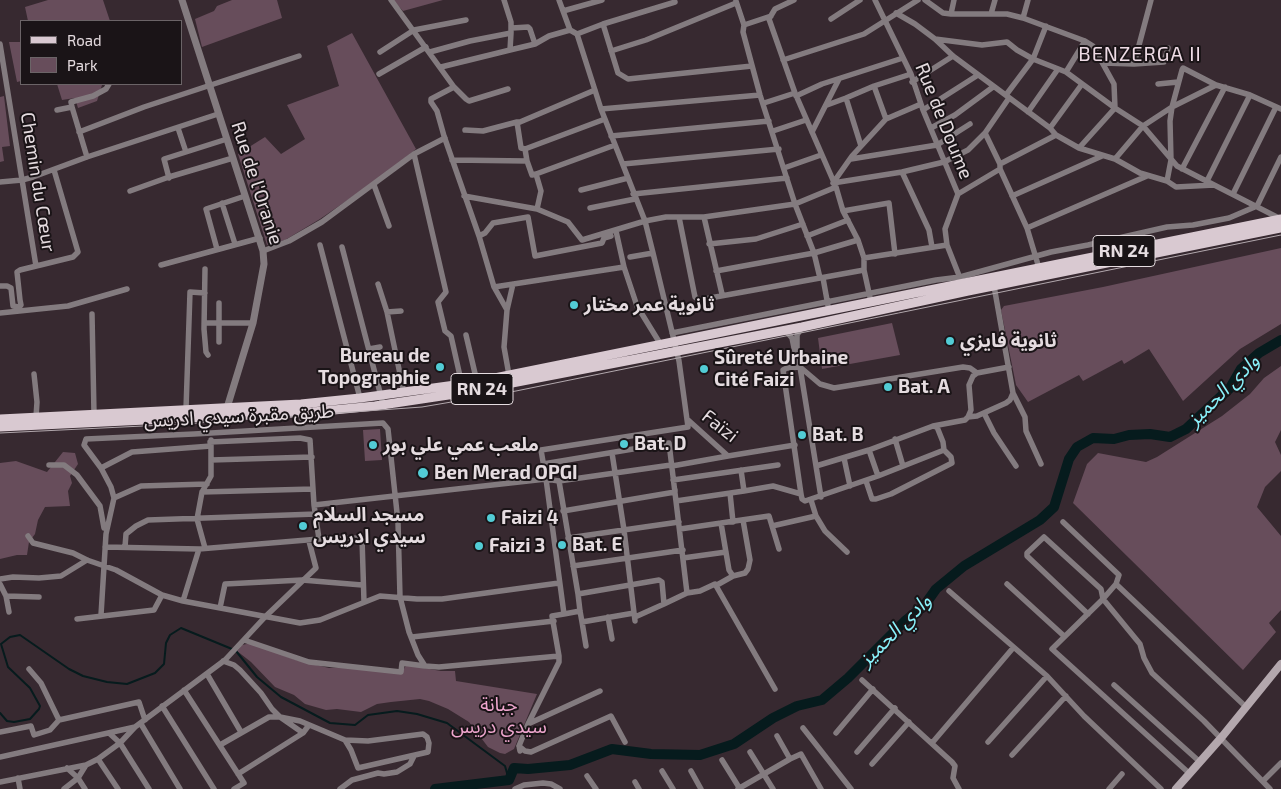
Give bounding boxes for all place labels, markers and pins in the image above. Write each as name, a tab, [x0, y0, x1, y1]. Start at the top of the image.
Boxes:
place label: ثانوية عمر مختار	[584, 294, 714, 316]
marker: ثانوية عمر مختار	[568, 299, 580, 311]
place label: ثانوية فايزي	[960, 330, 1057, 352]
marker: ثانوية فايزي	[944, 335, 956, 347]
place label: Bureau de Topographie	[318, 345, 430, 389]
place label: Sûreté Urbaine Cité Faizi	[714, 347, 848, 391]
marker: Bureau de Topographie	[434, 361, 446, 373]
marker: Sûreté Urbaine Cité Faizi	[698, 363, 710, 375]
place label: Bat. A	[898, 376, 950, 398]
marker: Bat. A	[882, 381, 894, 393]
place label: Bat. B	[812, 424, 864, 446]
marker: Bat. B	[796, 429, 808, 441]
place label: Bat. D	[634, 433, 686, 455]
place label: ملعب عمي علي بور	[383, 434, 539, 456]
marker: Bat. D	[618, 438, 630, 450]
marker: ملعب عمي علي بور	[367, 439, 379, 451]
place label: Ben Merad OPGI	[434, 462, 578, 484]
marker: Ben Merad OPGI	[416, 466, 430, 480]
place label: مسجد السلام سيدي ادريس	[313, 504, 426, 548]
place label: Faizi 4	[501, 507, 559, 529]
marker: Faizi 4	[485, 512, 497, 524]
marker: مسجد السلام سيدي ادريس	[297, 520, 309, 532]
place label: Bat. E	[572, 534, 623, 556]
place label: Faizi 3	[489, 535, 545, 557]
marker: Bat. E	[556, 539, 568, 551]
marker: Faizi 3	[473, 540, 485, 552]

